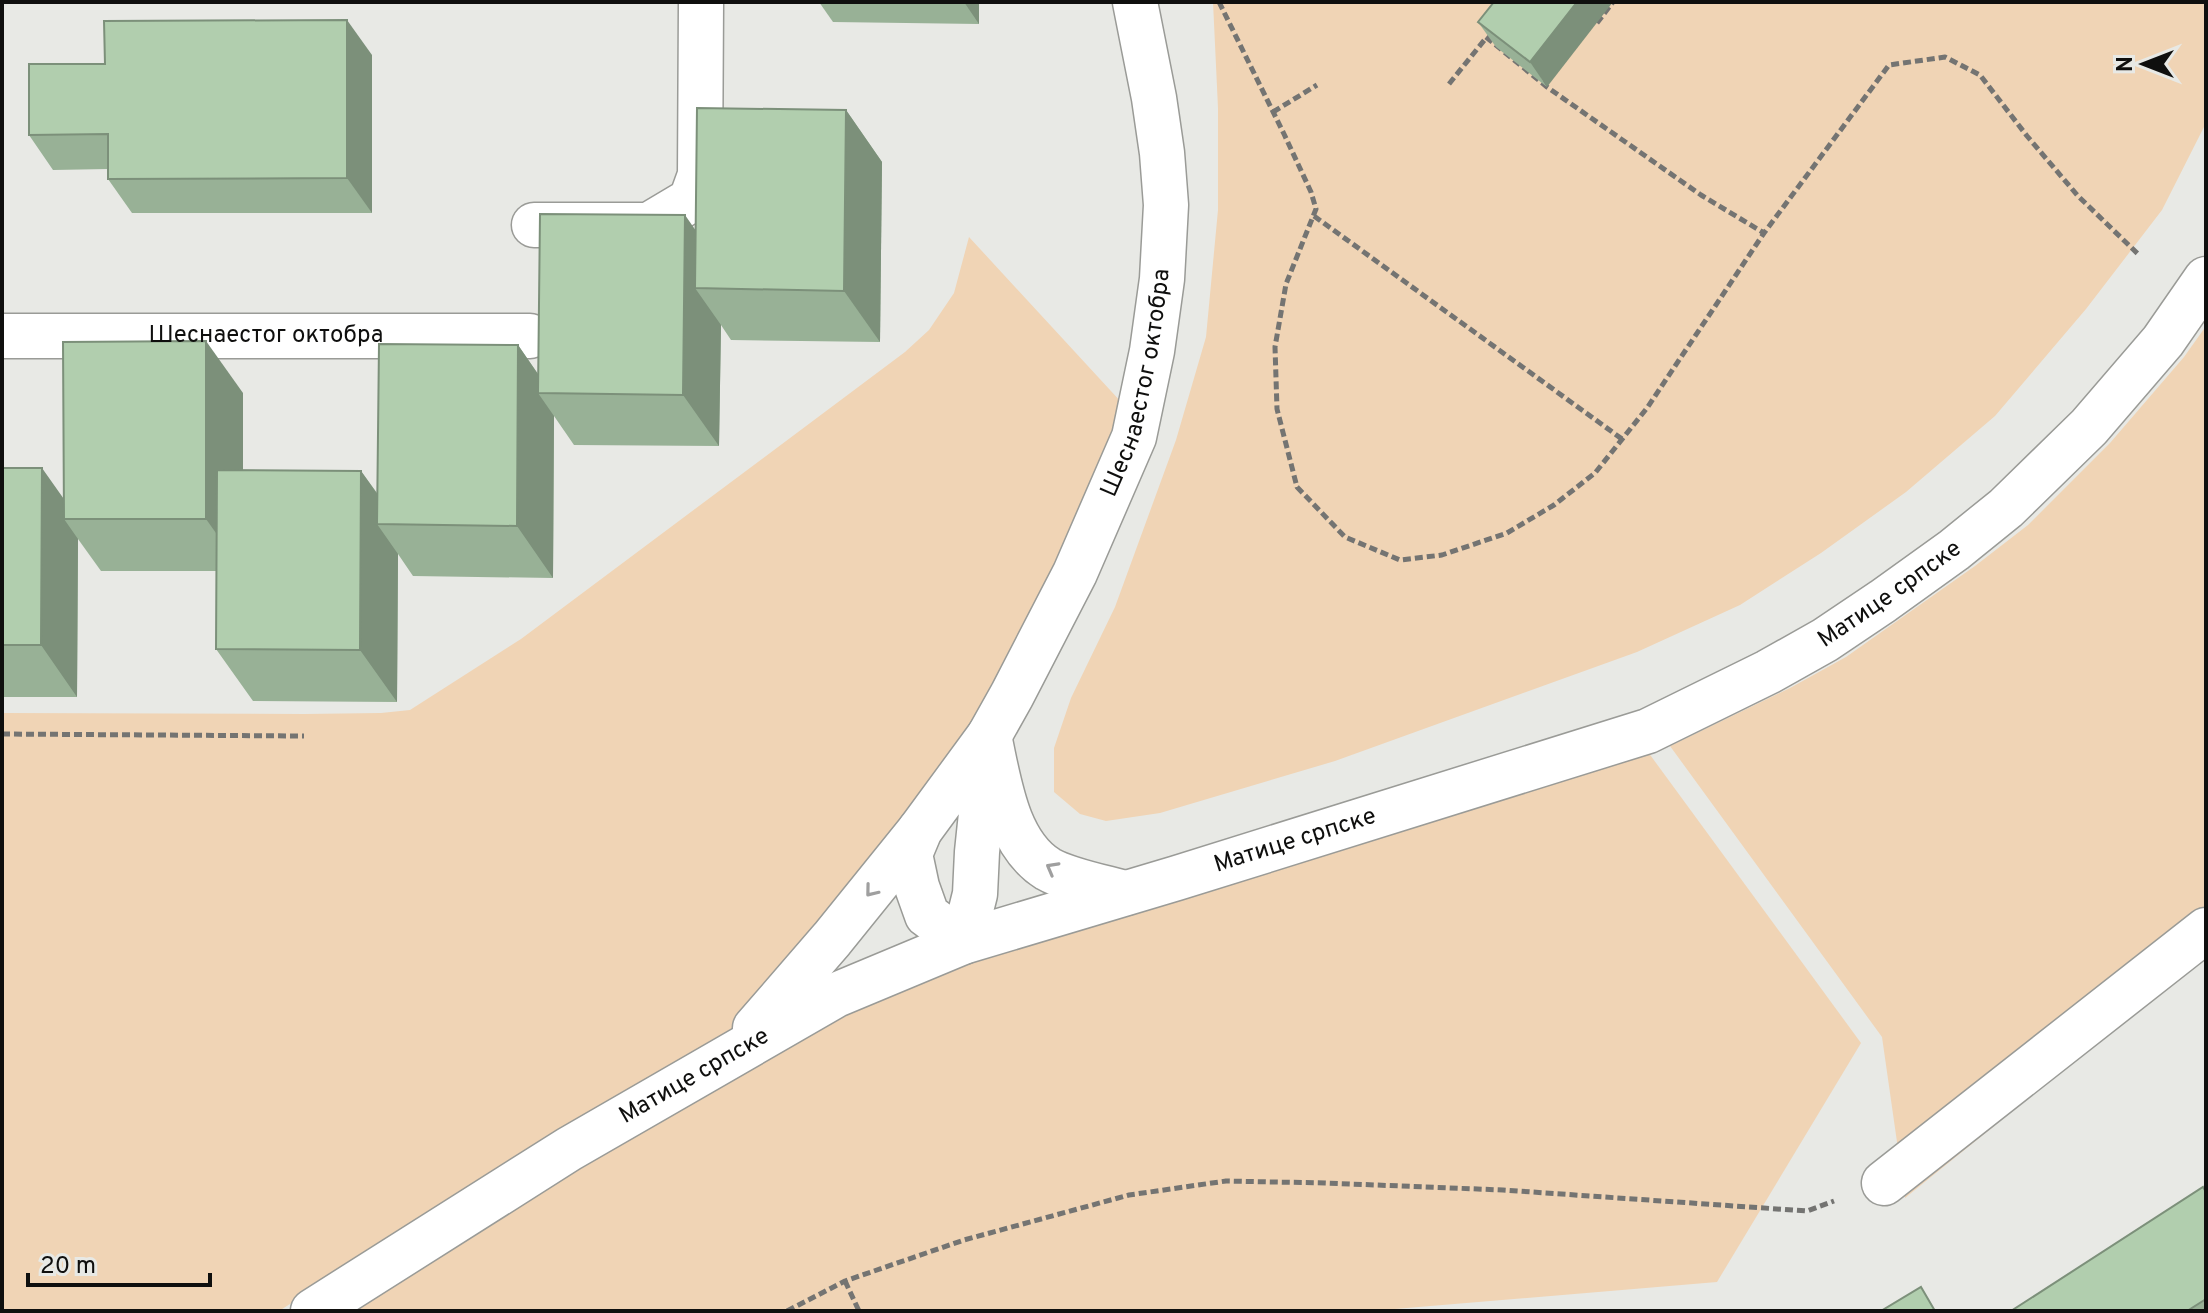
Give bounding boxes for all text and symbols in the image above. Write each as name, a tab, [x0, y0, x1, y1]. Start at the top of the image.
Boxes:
north arrow	[2104, 24, 2184, 104]
text: N	[2113, 56, 2140, 72]
street label: Шеснаестог октобра	[1095, 268, 1178, 502]
street label: Шеснаестог октобра	[149, 321, 383, 351]
street label: Матице српске	[1813, 534, 1968, 655]
street label: Матице српске	[1210, 802, 1380, 881]
one-way arrow	[1046, 862, 1061, 878]
one-way arrow	[866, 882, 881, 896]
street label: Матице српске	[614, 1021, 775, 1132]
scale bar	[28, 1237, 210, 1287]
text: 20 m	[40, 1252, 96, 1282]

